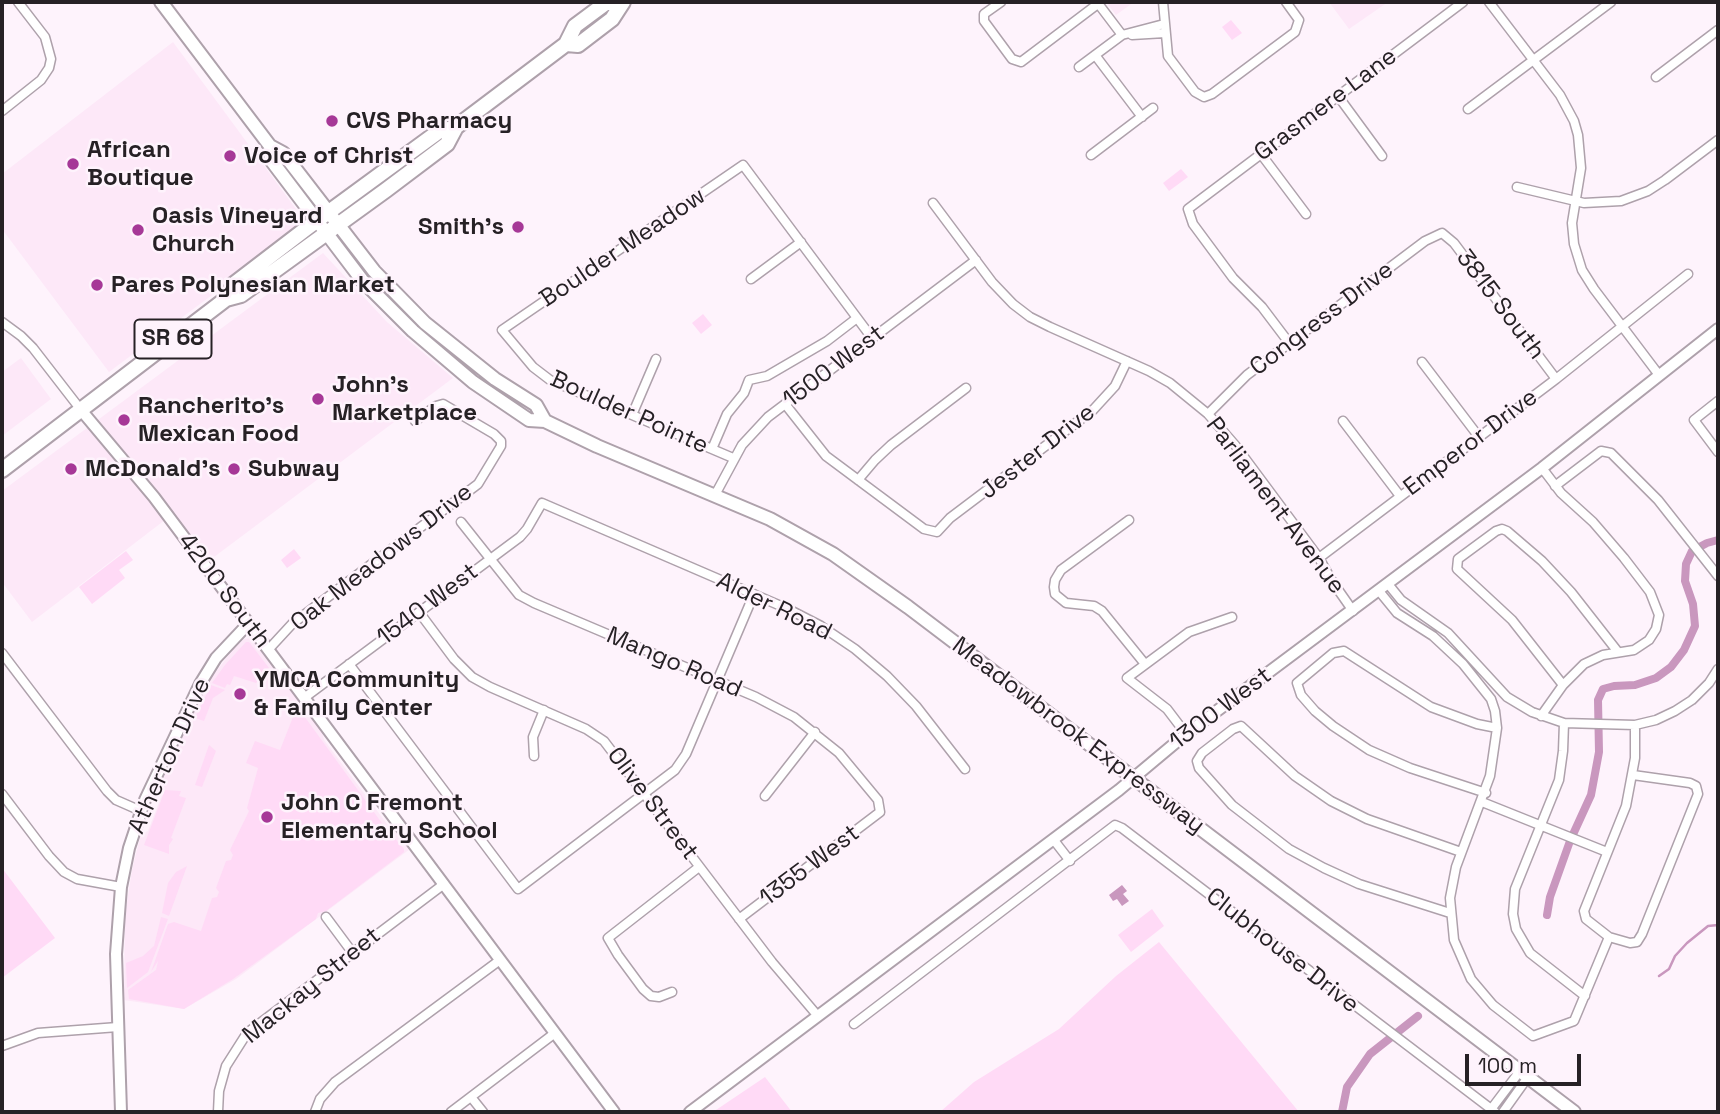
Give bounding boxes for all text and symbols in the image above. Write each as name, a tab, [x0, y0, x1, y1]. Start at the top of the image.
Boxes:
street label: Grasmere Lane	[1249, 42, 1403, 168]
place label: CVS Pharmacy	[346, 107, 512, 135]
marker: CVS Pharmacy	[324, 113, 340, 129]
place label: African Boutique	[87, 136, 194, 192]
place label: Voice of Christ	[244, 142, 413, 170]
marker: Voice of Christ	[222, 148, 238, 164]
marker: African Boutique	[65, 156, 81, 172]
street label: Boulder Meadow	[535, 182, 711, 314]
place label: Oasis Vineyard Church	[152, 202, 323, 258]
place label: Smith's	[418, 213, 504, 241]
marker: Smith's	[510, 219, 526, 235]
marker: Oasis Vineyard Church	[130, 222, 146, 238]
street label: 3815 South	[1449, 244, 1551, 366]
street label: Congress Drive	[1245, 256, 1399, 382]
place label: Pares Polynesian Market	[111, 271, 395, 299]
marker: Pares Polynesian Market	[89, 277, 105, 293]
road number: SR 68	[134, 320, 212, 358]
street label: 1500 West	[778, 320, 890, 414]
street label: Boulder Pointe	[545, 365, 713, 461]
place label: John's Marketplace	[332, 371, 477, 427]
street label: Emperor Drive	[1398, 383, 1544, 503]
marker: John's Marketplace	[310, 391, 326, 407]
place label: Rancherito's Mexican Food	[138, 392, 299, 448]
street label: Jester Drive	[975, 398, 1101, 506]
marker: Rancherito's Mexican Food	[116, 412, 132, 428]
street label: Parliament Avenue	[1199, 412, 1351, 600]
place label: McDonald's	[85, 455, 221, 483]
place label: Subway	[248, 455, 340, 483]
marker: McDonald's	[63, 461, 79, 477]
marker: Subway	[226, 461, 242, 477]
street label: Oak Meadows Drive	[285, 478, 479, 638]
street label: 4200 South	[171, 528, 277, 654]
street label: 1540 West	[372, 558, 484, 652]
street label: Alder Road	[712, 567, 836, 647]
street label: Mango Road	[602, 621, 746, 705]
street label: Meadowbrook Expressway	[946, 632, 1210, 840]
street label: 1300 West	[1165, 661, 1277, 757]
place label: YMCA Community & Family Center	[254, 666, 459, 722]
street label: Atherton Drive	[123, 674, 217, 838]
marker: YMCA Community & Family Center	[232, 686, 248, 702]
street label: Olive Street	[600, 742, 704, 866]
place label: John C Fremont Elementary School	[281, 789, 498, 845]
marker: John C Fremont Elementary School	[259, 809, 275, 825]
street label: 1355 West	[754, 819, 866, 913]
street label: Clubhouse Drive	[1200, 882, 1364, 1020]
street label: Mackay Street	[237, 922, 387, 1050]
scale bar	[1468, 1040, 1584, 1084]
text: 100 m	[1478, 1052, 1537, 1079]

